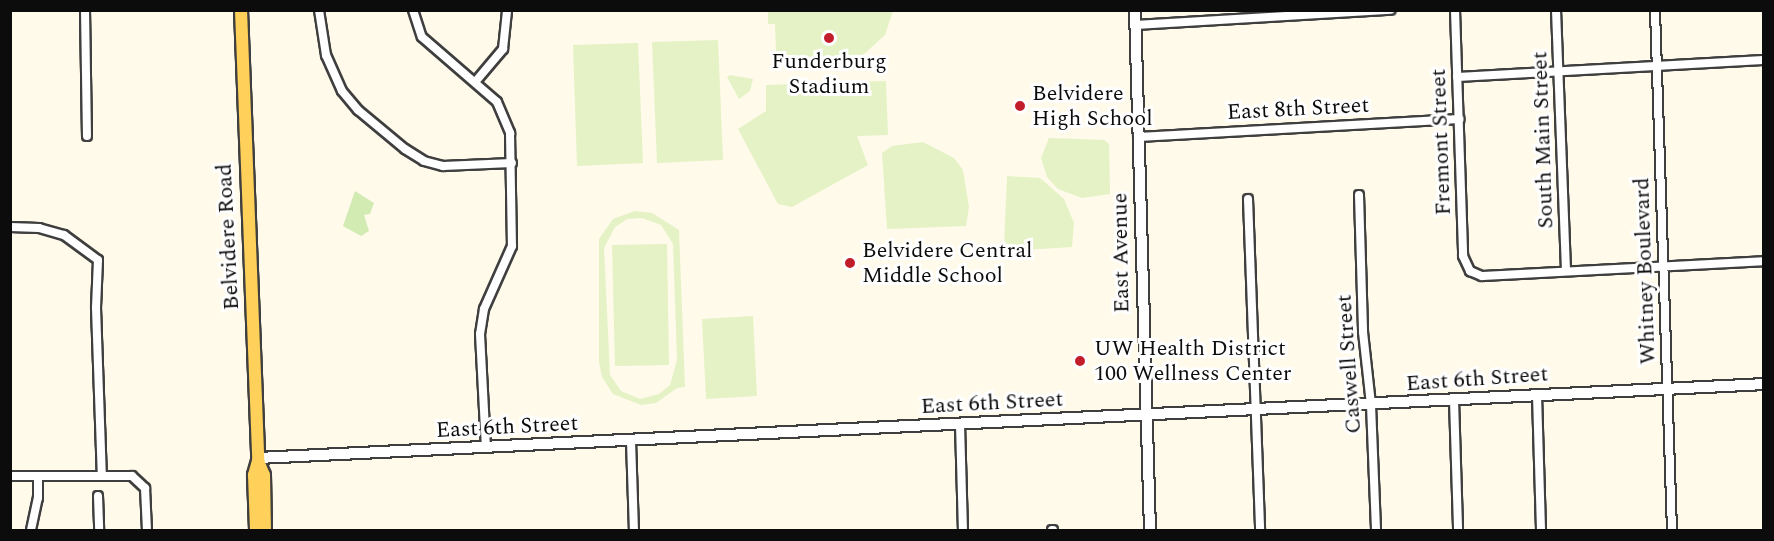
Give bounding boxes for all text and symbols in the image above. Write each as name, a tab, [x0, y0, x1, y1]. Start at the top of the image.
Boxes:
marker: Funderburg Stadium	[822, 31, 836, 45]
place label: Funderburg Stadium	[771, 48, 887, 100]
street label: South Main Street	[1527, 51, 1559, 229]
street label: Fremont Street	[1425, 68, 1457, 216]
place label: Belvidere High School	[1032, 80, 1153, 132]
street label: East 8th Street	[1226, 92, 1370, 126]
marker: Belvidere High School	[1013, 99, 1027, 113]
street label: Belvidere Road	[211, 163, 245, 311]
street label: Whitney Boulevard	[1629, 177, 1661, 365]
street label: East Avenue	[1107, 193, 1135, 313]
place label: Belvidere Central Middle School	[862, 237, 1033, 288]
marker: Belvidere Central Middle School	[843, 256, 857, 270]
street label: Caswell Street	[1331, 293, 1367, 435]
place label: UW Health District 100 Wellness Center	[1094, 335, 1292, 386]
marker: UW Health District 100 Wellness Center	[1071, 352, 1089, 370]
street label: East 6th Street	[1405, 361, 1549, 397]
street label: East 6th Street	[920, 386, 1064, 420]
street label: East 6th Street	[435, 410, 579, 444]

